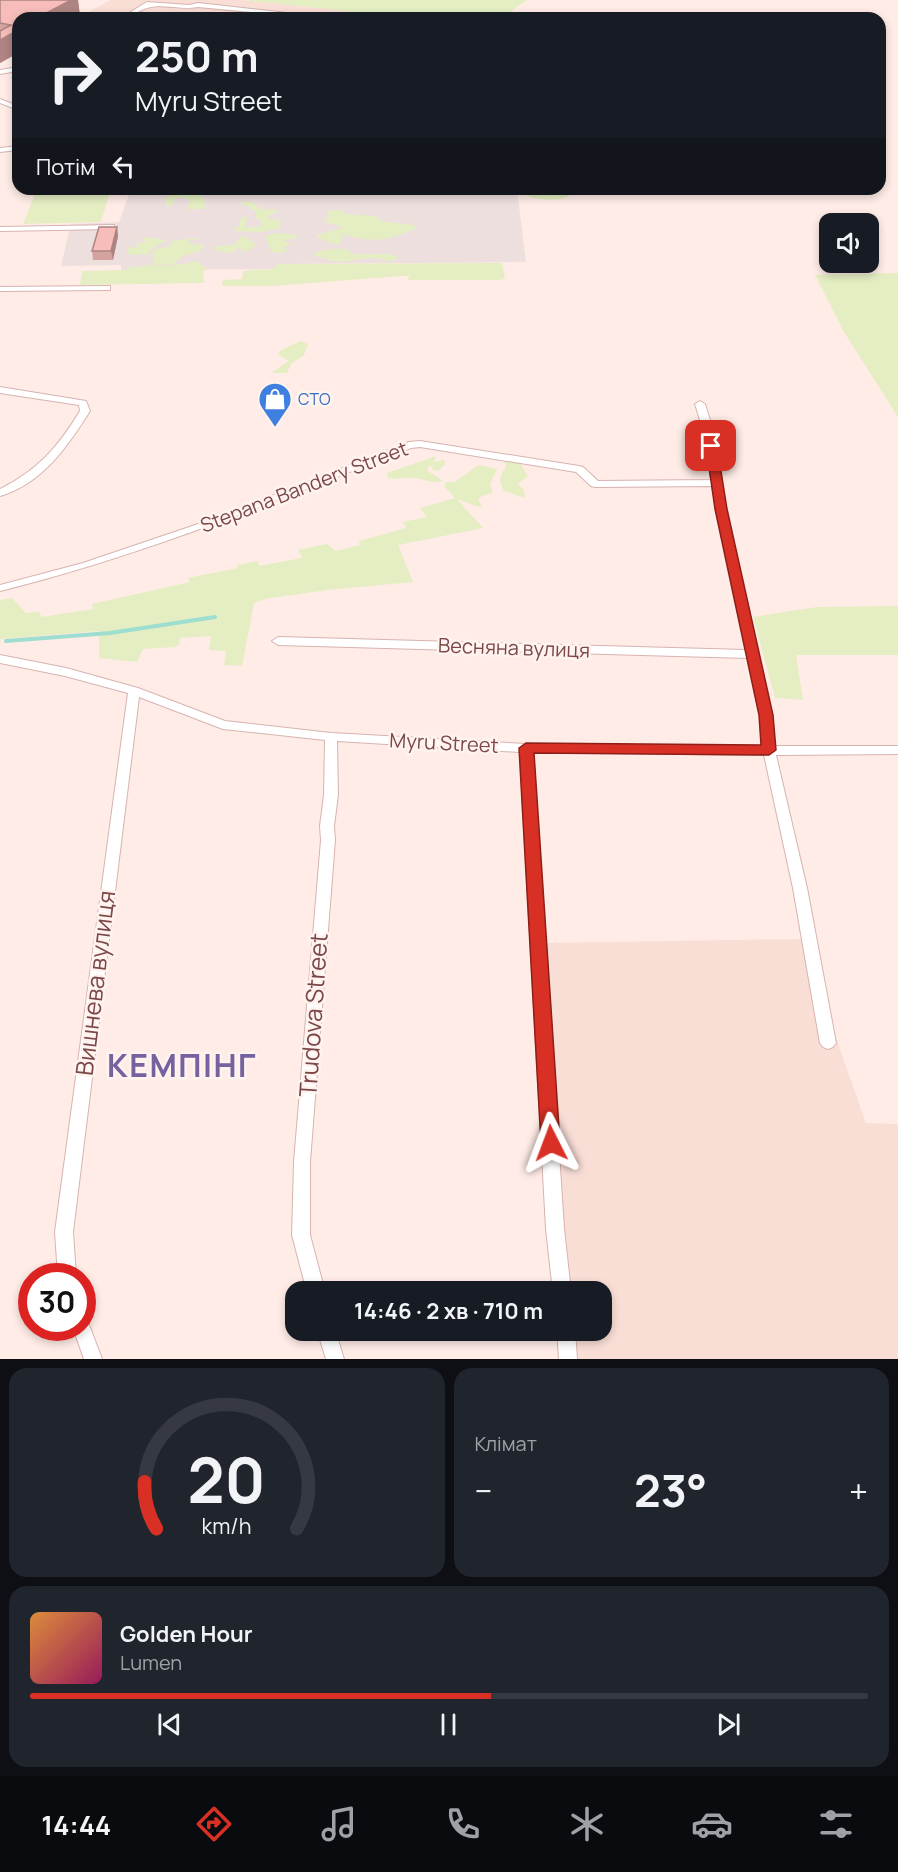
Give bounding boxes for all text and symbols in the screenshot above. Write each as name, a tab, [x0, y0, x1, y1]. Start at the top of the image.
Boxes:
text: 250 m	[135, 27, 258, 85]
icon: right	[36, 36, 114, 114]
text: Myru Street	[135, 82, 282, 119]
icon: left	[107, 150, 140, 183]
text: Потім	[36, 152, 95, 182]
map controls	[819, 213, 879, 273]
button: sound	[819, 213, 879, 273]
shop icon: СТО	[257, 381, 293, 428]
place label: СТО	[298, 388, 331, 410]
pin	[685, 420, 736, 471]
icon: arrive	[694, 429, 727, 462]
street label: Stepana Bandery Street	[196, 434, 412, 539]
street label: Весняна вулиця	[438, 631, 590, 664]
street label: Myru Street	[389, 726, 499, 759]
street label: Вишнева вулиця	[67, 888, 122, 1077]
street label: Trudova Street	[290, 932, 335, 1098]
district label: КЕМПІНГ	[107, 1043, 257, 1087]
position arrow	[519, 1111, 583, 1175]
speed limit sign: 30	[18, 1263, 96, 1341]
text: 14:46 · 2 хв · 710 m	[354, 1296, 543, 1326]
text: Клімат	[475, 1430, 537, 1457]
text: 20	[188, 1436, 266, 1522]
text: 23°	[634, 1459, 707, 1521]
text: −	[475, 1468, 492, 1513]
text: +	[849, 1468, 868, 1513]
text: km/h	[202, 1512, 252, 1541]
text: Golden Hour	[120, 1619, 253, 1649]
text: Lumen	[120, 1649, 182, 1676]
icon: previous	[153, 1708, 186, 1741]
icon: pause	[432, 1708, 465, 1741]
icon: next	[712, 1708, 745, 1741]
icon: directions	[193, 1803, 235, 1845]
icon: music	[318, 1803, 360, 1845]
icon: phone	[442, 1803, 484, 1845]
icon: climate	[566, 1803, 608, 1845]
icon: car	[691, 1803, 733, 1845]
icon: filters	[815, 1803, 857, 1845]
text: 14:44	[41, 1806, 111, 1843]

